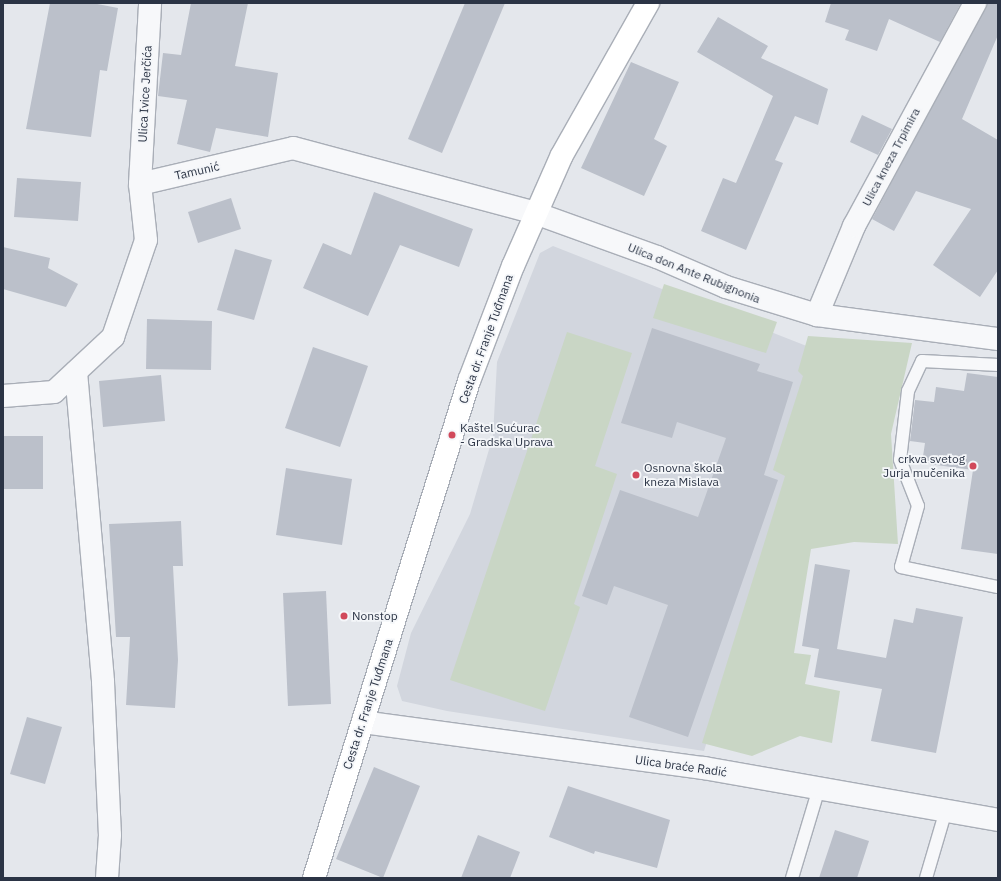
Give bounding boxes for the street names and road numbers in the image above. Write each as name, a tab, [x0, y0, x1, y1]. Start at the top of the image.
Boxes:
street label: Ulica Ivice Jerčića	[135, 45, 155, 143]
street label: Ulica kneza Trpimira	[859, 105, 923, 209]
street label: Tamunić	[173, 159, 221, 183]
street label: Ulica don Ante Rubignonia	[626, 240, 762, 306]
street label: Cesta dr. Franje Tuđmana	[456, 272, 516, 406]
street label: Cesta dr. Franje Tuđmana	[340, 637, 396, 771]
street label: Ulica braće Radić	[634, 752, 728, 780]

